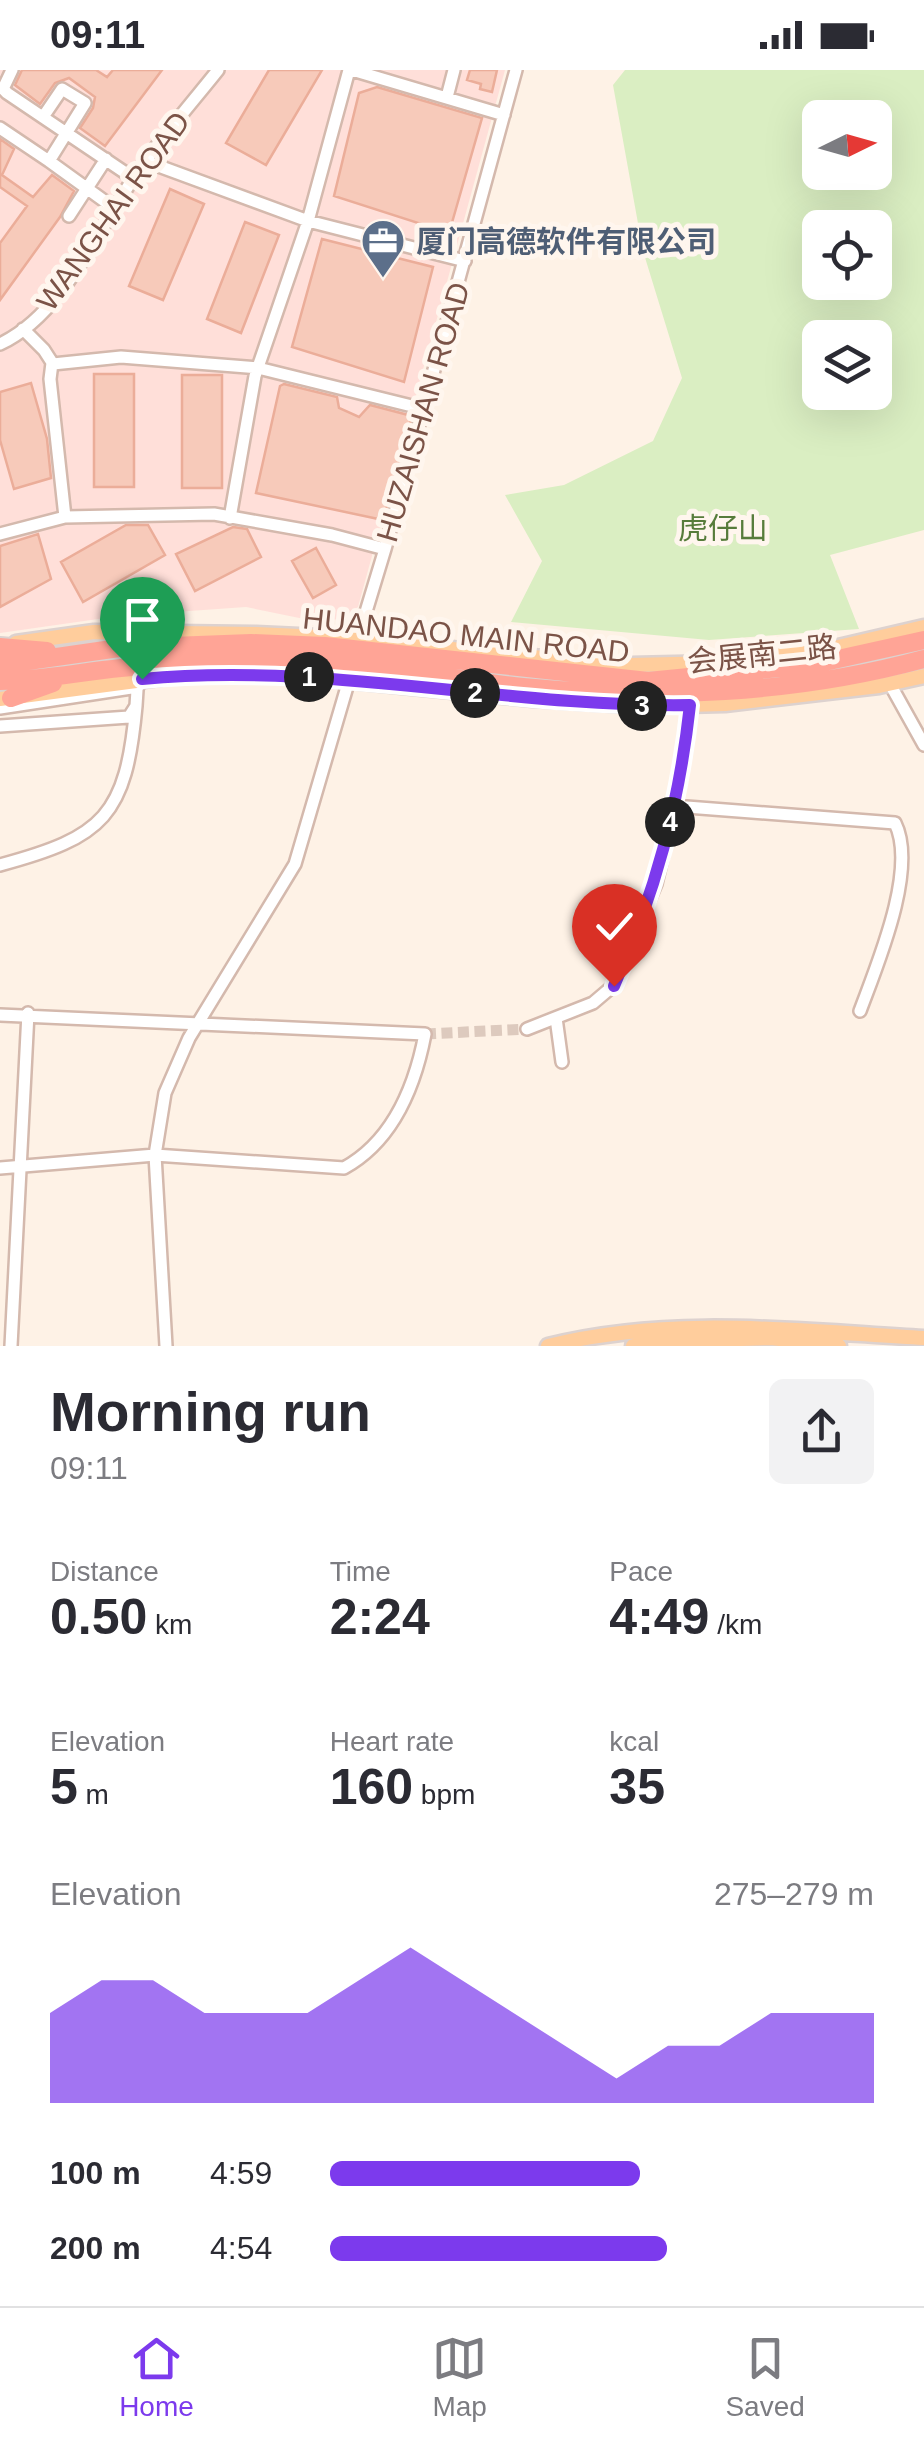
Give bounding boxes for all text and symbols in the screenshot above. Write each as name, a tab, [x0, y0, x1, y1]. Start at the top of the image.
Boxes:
text: 09:11	[50, 14, 145, 56]
north arrow	[802, 100, 892, 190]
map controls	[802, 100, 892, 410]
street label: WANGHAI ROAD	[30, 105, 196, 317]
button: locate	[802, 210, 892, 300]
office icon: 厦门高德软件有限公司	[360, 218, 406, 279]
place label: 厦门高德软件有限公司	[416, 225, 716, 258]
street label: HUZAISHAN ROAD	[370, 278, 476, 546]
button: layers	[802, 320, 892, 410]
park label: 虎仔山	[678, 512, 768, 545]
pin	[100, 577, 185, 680]
icon: arrive	[115, 592, 170, 647]
street label: HUANDAO MAIN ROAD	[301, 601, 631, 669]
street label: 会展南二路	[686, 630, 838, 678]
pin: 1	[284, 652, 334, 702]
text: 1	[301, 661, 317, 692]
pin: 2	[450, 668, 500, 718]
text: 2	[467, 677, 483, 708]
pin: 3	[617, 681, 667, 731]
text: 3	[634, 690, 650, 721]
pin: 4	[645, 797, 695, 847]
text: 4	[662, 806, 678, 837]
pin	[572, 884, 657, 987]
icon: check	[587, 899, 642, 954]
button: share	[769, 1379, 874, 1484]
text: Morning run	[50, 1381, 371, 1443]
text: 09:11	[50, 1450, 128, 1486]
text: Distance	[50, 1556, 159, 1587]
text: Time	[330, 1556, 391, 1587]
text: Pace	[609, 1556, 673, 1587]
text: 0.50	[50, 1589, 147, 1645]
text: 2:24	[330, 1589, 430, 1645]
text: 4:49	[609, 1589, 709, 1645]
text: km	[147, 1609, 192, 1640]
text: /km	[709, 1609, 762, 1640]
text: Elevation	[50, 1726, 165, 1757]
text: Heart rate	[330, 1726, 454, 1757]
text: kcal	[609, 1726, 659, 1757]
text: 5	[50, 1759, 78, 1815]
text: 160	[330, 1759, 413, 1815]
text: 35	[609, 1759, 665, 1815]
text: m	[78, 1779, 109, 1810]
text: bpm	[413, 1779, 475, 1810]
text: Elevation	[50, 1876, 182, 1912]
text: 275–279 m	[714, 1876, 874, 1912]
text: 100 m	[50, 2155, 141, 2191]
text: 4:59	[210, 2155, 272, 2191]
text: 200 m	[50, 2230, 141, 2266]
text: 4:54	[210, 2230, 272, 2266]
tab: Home	[119, 2331, 194, 2423]
tab: Map	[432, 2331, 487, 2423]
tab: Saved	[725, 2331, 805, 2423]

